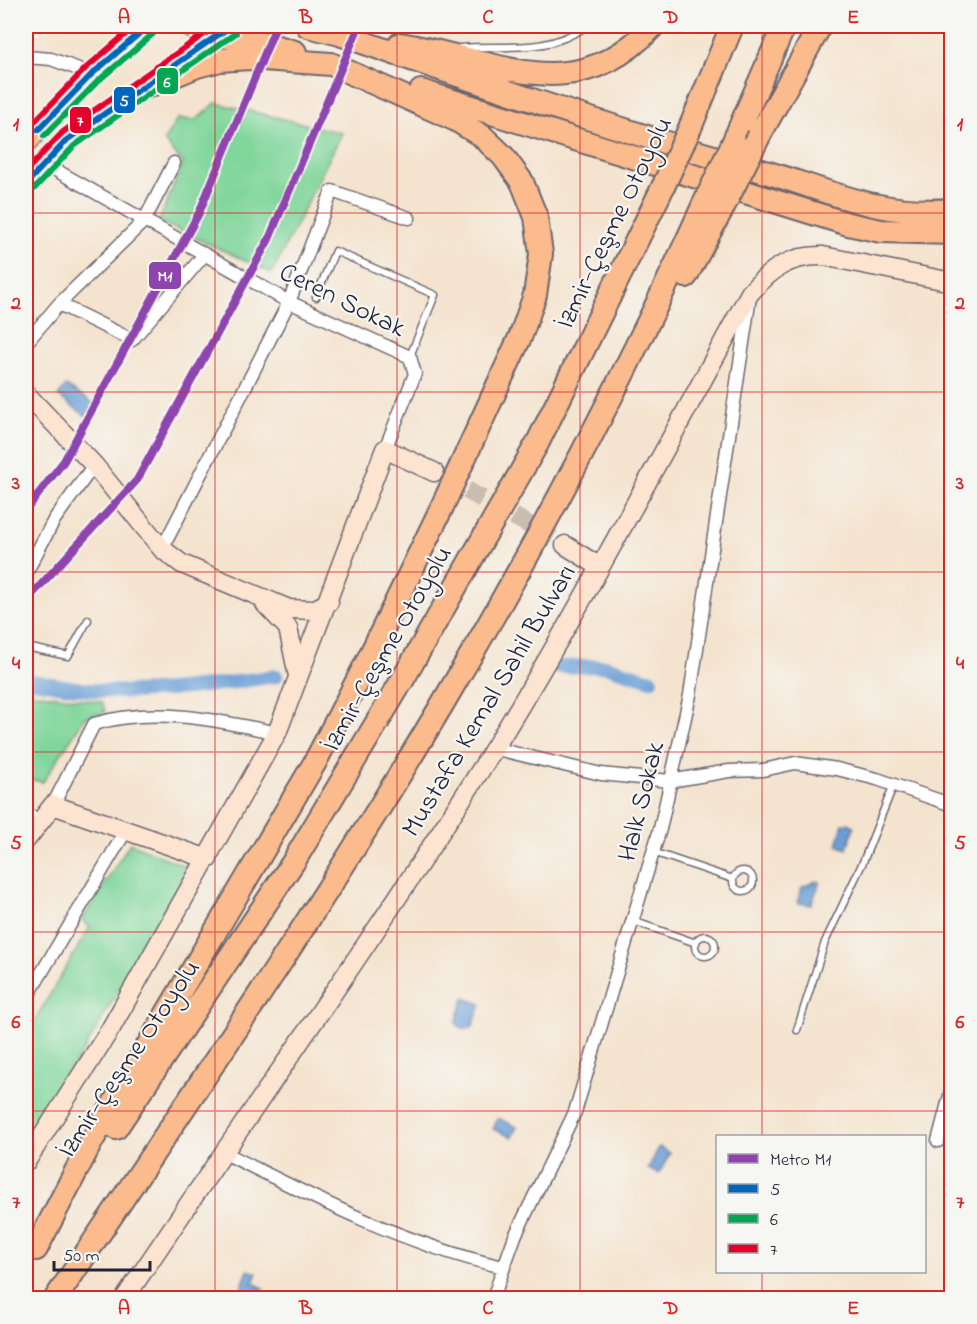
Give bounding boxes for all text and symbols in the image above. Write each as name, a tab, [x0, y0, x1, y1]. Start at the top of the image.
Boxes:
text: A	[118, 4, 130, 33]
text: B	[298, 4, 313, 33]
text: C	[483, 4, 494, 33]
text: D	[663, 4, 678, 33]
text: E	[847, 4, 859, 33]
line badge: 6	[156, 67, 179, 95]
text: 6	[162, 71, 171, 95]
line badge: 5	[113, 86, 136, 114]
text: 5	[119, 90, 129, 114]
line badge: 7	[69, 106, 92, 134]
text: 7	[77, 110, 84, 134]
street label: İzmir-Çeşme Otoyolu	[547, 110, 684, 336]
text: 1	[13, 111, 20, 140]
text: 1	[957, 111, 964, 140]
street label: Ceren Sokak	[272, 254, 412, 349]
line badge: M1	[148, 261, 182, 290]
text: M1	[158, 265, 173, 289]
text: 2	[10, 290, 21, 319]
text: 2	[954, 290, 965, 319]
text: 3	[11, 470, 20, 499]
text: 3	[955, 470, 964, 499]
street label: İzmir-Çeşme Otoyolu	[313, 539, 463, 760]
street label: Mustafa Kemal Sahil Bulvarı	[393, 557, 587, 845]
text: 4	[12, 650, 21, 679]
text: 4	[956, 650, 965, 679]
street label: Halk Sokak	[609, 737, 676, 866]
text: 5	[10, 830, 22, 859]
text: 5	[954, 830, 966, 859]
street label: İzmir-Çeşme Otoyolu	[49, 952, 211, 1167]
text: 6	[12, 1009, 21, 1038]
text: 6	[956, 1009, 965, 1038]
legend	[716, 1135, 926, 1273]
text: Metro M1	[770, 1148, 831, 1174]
text: 5	[770, 1178, 780, 1204]
text: 7	[12, 1189, 21, 1218]
text: 7	[956, 1189, 965, 1218]
text: 6	[770, 1208, 778, 1234]
scale bar	[54, 1234, 150, 1272]
text: 7	[770, 1238, 778, 1264]
text: 50 m	[63, 1244, 100, 1270]
text: A	[118, 1295, 130, 1324]
text: B	[298, 1295, 313, 1324]
text: C	[483, 1295, 494, 1324]
text: D	[663, 1295, 678, 1324]
text: E	[847, 1295, 859, 1324]

